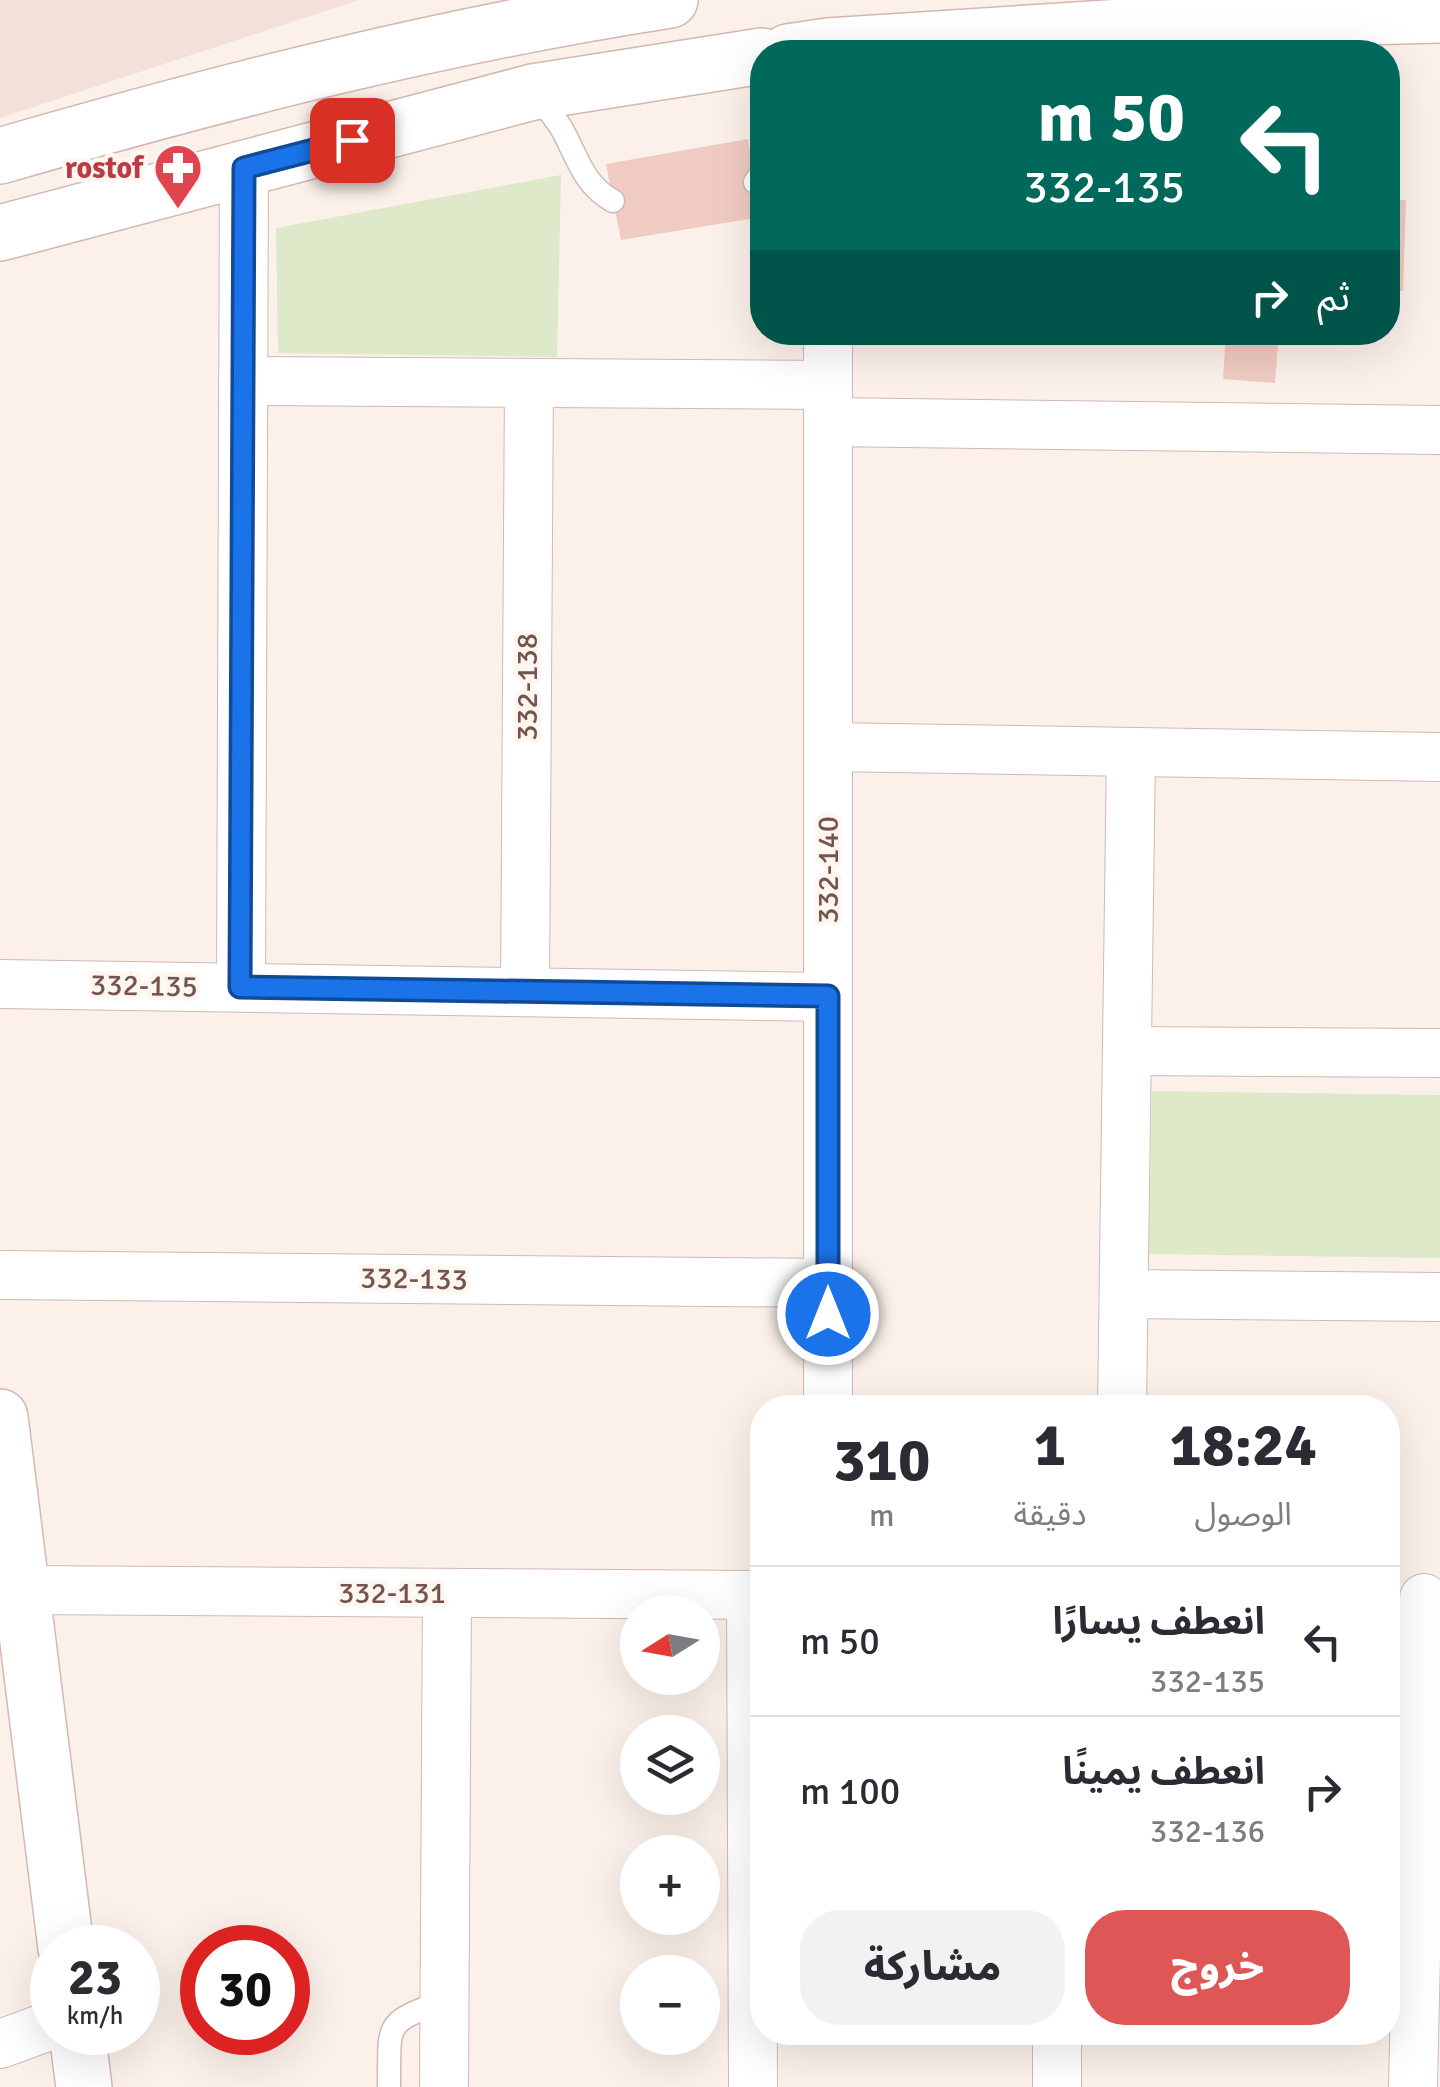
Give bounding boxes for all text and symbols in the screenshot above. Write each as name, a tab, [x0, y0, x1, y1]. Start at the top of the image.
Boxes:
text: 50 m	[1037, 74, 1185, 160]
icon: left	[1220, 80, 1350, 210]
pin	[310, 98, 395, 183]
icon: arrive	[325, 113, 380, 168]
pharmacy icon: rostof	[152, 142, 204, 210]
place label: rostof	[65, 150, 145, 187]
text: 332-135	[1023, 160, 1185, 215]
icon: right	[1242, 270, 1297, 325]
text: ثم	[1317, 274, 1350, 321]
street label: 332-138	[509, 633, 546, 741]
street label: 332-140	[810, 816, 847, 924]
street label: 332-135	[90, 967, 198, 1005]
street label: 332-133	[360, 1260, 468, 1298]
position arrow	[776, 1262, 880, 1366]
text: 1	[1034, 1409, 1066, 1483]
text: 18:24	[1170, 1409, 1317, 1483]
text: 310	[833, 1424, 930, 1498]
text: دقيقة	[1014, 1495, 1086, 1534]
text: الوصول	[1195, 1495, 1292, 1534]
text: m	[869, 1496, 895, 1535]
street label: 332-131	[338, 1575, 446, 1612]
north arrow	[620, 1595, 720, 1695]
map controls	[620, 1595, 720, 2055]
text: انعطف يسارًا	[1053, 1598, 1265, 1645]
icon: left	[1295, 1614, 1350, 1669]
text: 50 m	[800, 1618, 880, 1665]
text: 332-135	[1150, 1662, 1265, 1701]
button: layers	[620, 1715, 720, 1815]
text: انعطف يمينًا	[1062, 1748, 1265, 1795]
icon: right	[1295, 1764, 1350, 1819]
text: 100 m	[800, 1768, 900, 1815]
text: 332-136	[1150, 1812, 1265, 1851]
button: +	[620, 1835, 720, 1935]
button: مشاركة	[800, 1910, 1065, 2025]
button: خروج	[1085, 1910, 1350, 2025]
speed limit sign: 30	[180, 1925, 310, 2055]
text: 23	[68, 1947, 122, 2009]
button: −	[620, 1955, 720, 2055]
text: km/h	[67, 2000, 123, 2031]

